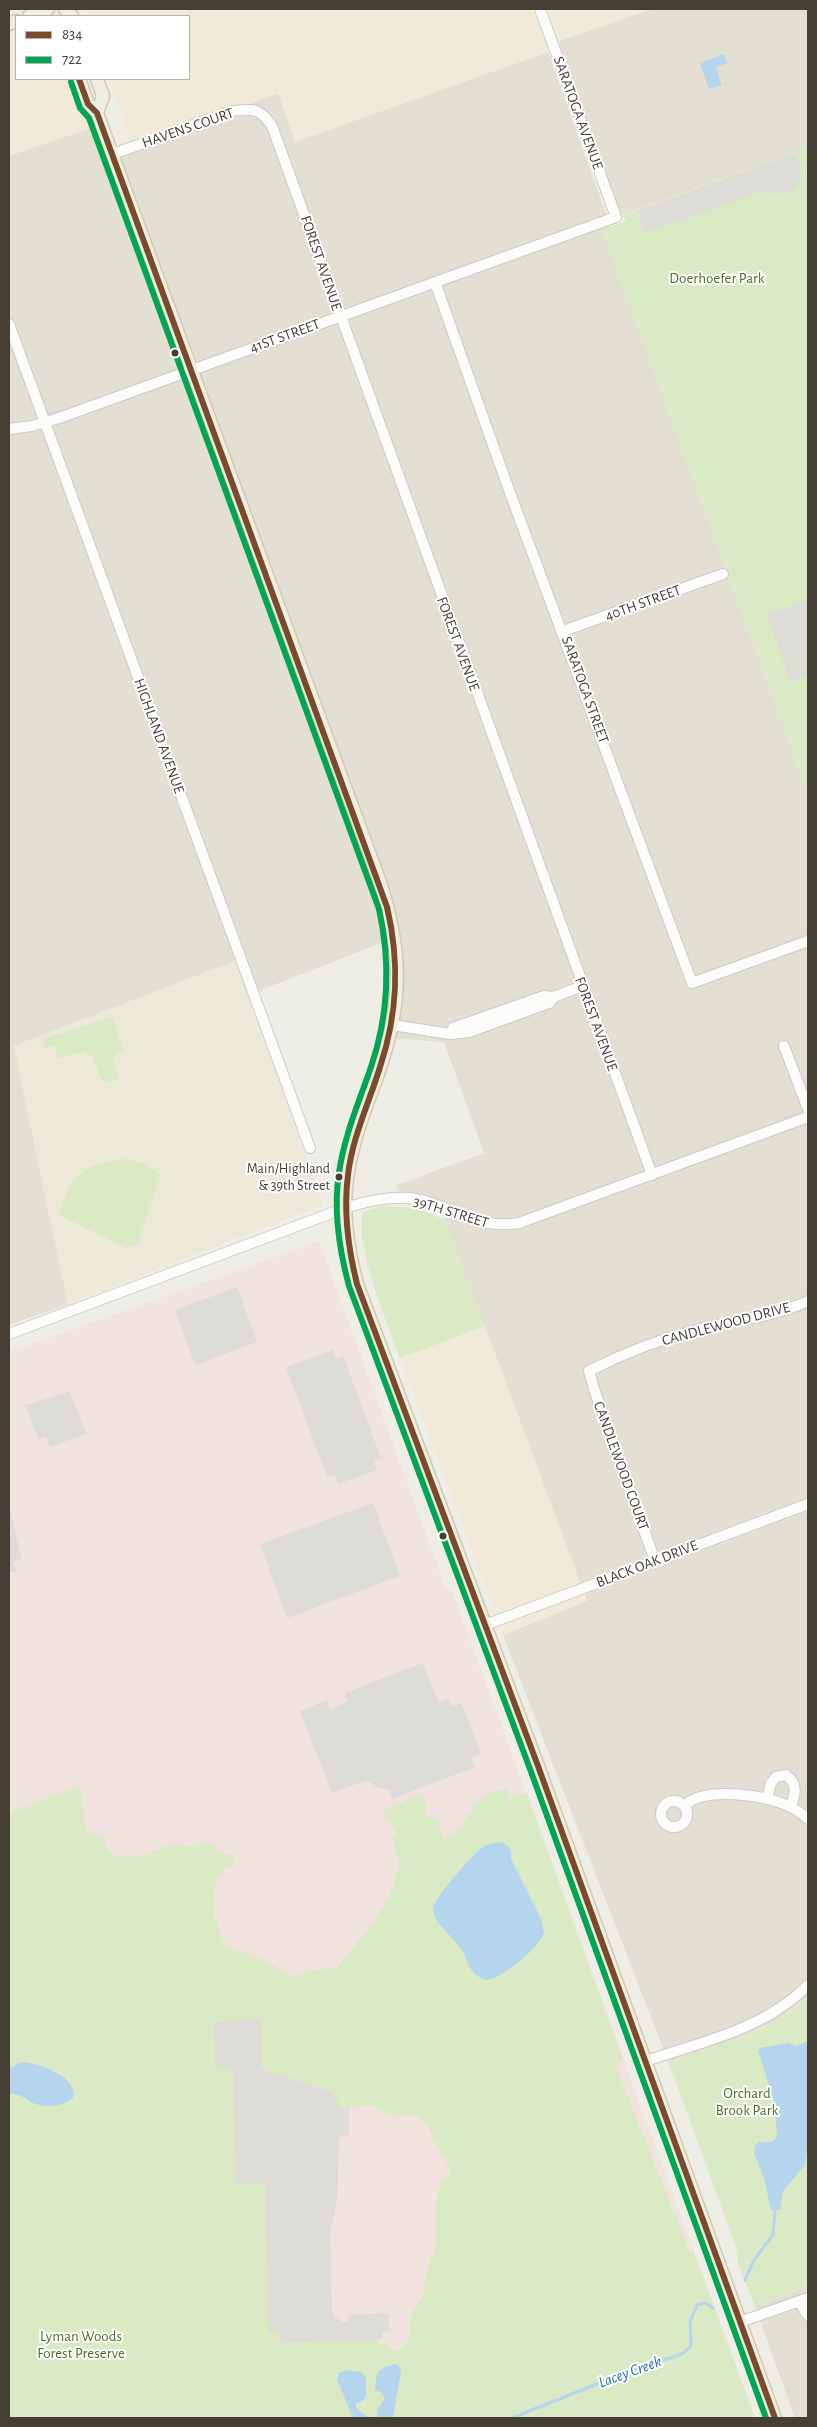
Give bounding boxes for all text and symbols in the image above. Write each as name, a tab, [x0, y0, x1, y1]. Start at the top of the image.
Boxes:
legend	[15, 15, 190, 80]
text: 834	[62, 27, 83, 42]
text: 722	[62, 52, 82, 67]
street label: SARATOGA AVENUE	[549, 54, 607, 172]
street label: HAVENS COURT	[140, 104, 236, 152]
street label: FOREST AVENUE	[296, 213, 346, 313]
park label: Doerhoefer Park	[669, 269, 765, 287]
street label: 41ST STREET	[247, 315, 323, 357]
unlabelled marker	[170, 348, 180, 358]
street label: 40TH STREET	[603, 581, 683, 625]
street label: FOREST AVENUE	[433, 594, 483, 694]
street label: SARATOGA STREET	[557, 634, 613, 746]
street label: HIGHLAND AVENUE	[130, 676, 188, 796]
street label: FOREST AVENUE	[571, 974, 621, 1074]
place label: Main/Highland & 39th Street	[247, 1161, 330, 1194]
marker: Main/Highland & 39th Street	[334, 1172, 344, 1182]
street label: 39TH STREET	[411, 1192, 491, 1232]
street label: CANDLEWOOD DRIVE	[660, 1298, 792, 1350]
street label: CANDLEWOOD COURT	[589, 1399, 653, 1533]
unlabelled marker	[438, 1531, 448, 1541]
street label: BLACK OAK DRIVE	[594, 1536, 700, 1592]
park label: Orchard Brook Park	[716, 2084, 778, 2119]
park label: Lyman Woods Forest Preserve	[37, 2327, 125, 2362]
water label: Lacey Creek	[596, 2352, 664, 2392]

